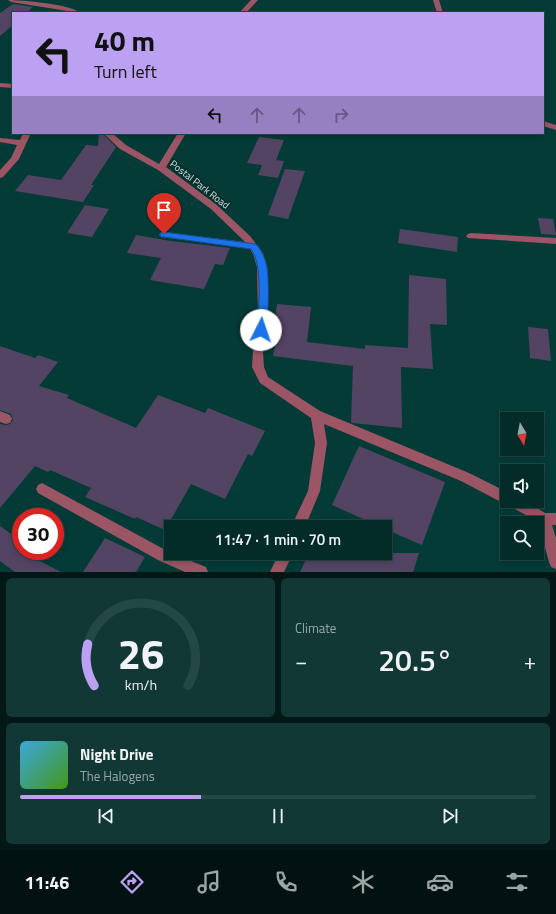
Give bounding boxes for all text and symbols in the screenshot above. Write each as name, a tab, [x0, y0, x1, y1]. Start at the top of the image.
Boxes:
text: 40 m	[94, 19, 155, 62]
icon: left	[28, 28, 80, 80]
text: Turn left	[94, 58, 157, 85]
icon: left	[204, 104, 226, 126]
icon: ahead	[246, 104, 268, 126]
icon: ahead	[288, 104, 310, 126]
icon: right	[330, 104, 352, 126]
street label: Postal Park Road	[167, 156, 233, 212]
pin	[147, 193, 181, 234]
icon: arrive	[153, 199, 175, 221]
position arrow	[240, 309, 282, 351]
north arrow	[500, 412, 544, 456]
map controls	[500, 412, 544, 560]
button: sound	[500, 464, 544, 508]
speed limit sign: 30	[12, 508, 64, 560]
button: search	[500, 516, 544, 560]
text: 11:47 · 1 min · 70 m	[215, 528, 341, 551]
text: Climate	[295, 618, 336, 638]
text: 26	[117, 621, 164, 684]
text: 20.5°	[378, 637, 453, 683]
text: −	[295, 644, 307, 678]
text: +	[524, 644, 536, 678]
text: km/h	[124, 673, 157, 695]
text: Night Drive	[80, 743, 153, 766]
text: The Halogens	[80, 766, 155, 786]
icon: previous	[95, 805, 117, 827]
icon: pause	[267, 805, 289, 827]
icon: next	[439, 805, 461, 827]
icon: directions	[118, 868, 146, 896]
icon: music	[195, 868, 223, 896]
icon: phone	[272, 868, 300, 896]
icon: climate	[349, 868, 377, 896]
icon: car	[426, 868, 454, 896]
icon: filters	[503, 868, 531, 896]
text: 11:46	[25, 869, 69, 896]

